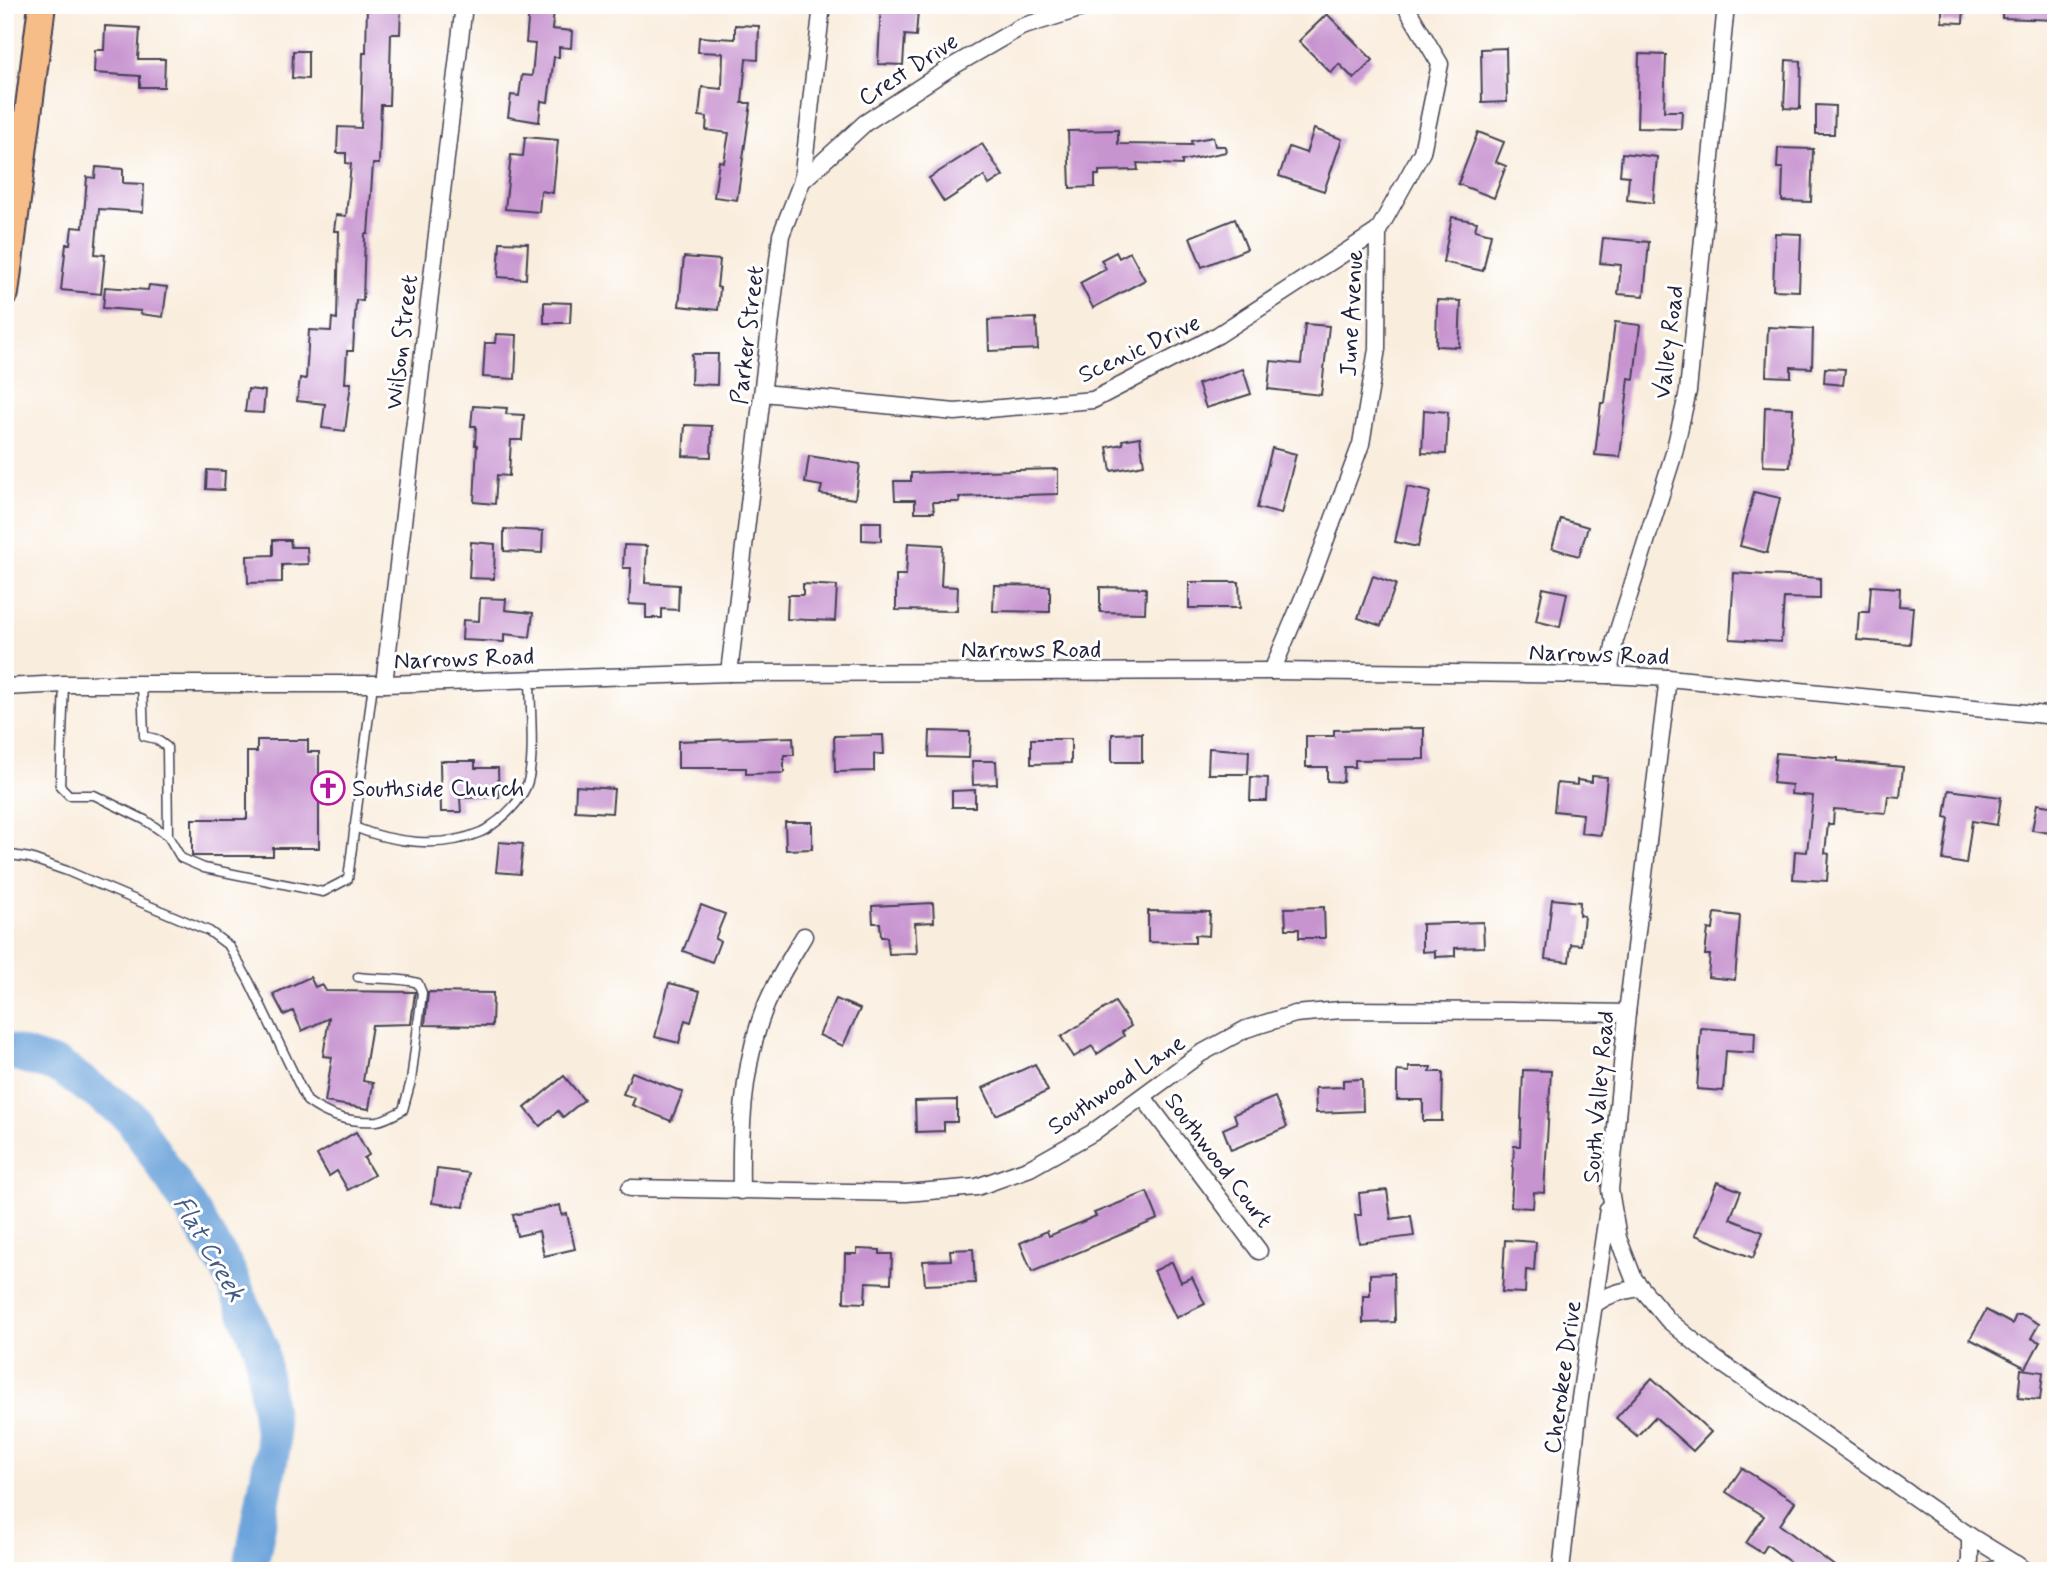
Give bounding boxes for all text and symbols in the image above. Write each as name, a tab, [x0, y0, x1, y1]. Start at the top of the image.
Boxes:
street label: Crest Drive	[853, 26, 965, 114]
street label: June Avenue	[1334, 249, 1371, 377]
street label: Parker Street	[725, 264, 772, 406]
street label: Wilson Street	[379, 273, 426, 412]
street label: Valley Road	[1647, 284, 1692, 401]
street label: Scenic Drive	[1074, 308, 1206, 391]
street label: Narrows Road	[961, 635, 1101, 666]
street label: Narrows Road	[1528, 638, 1670, 673]
street label: Narrows Road	[393, 642, 535, 677]
church icon: Southside Church	[309, 769, 347, 807]
place label: Southside Church	[352, 774, 524, 805]
street label: South Valley Road	[1577, 1010, 1622, 1185]
street label: Southwood Lane	[1042, 1028, 1192, 1143]
street label: Southwood Court	[1157, 1087, 1279, 1235]
water label: Flat Creek	[164, 1190, 252, 1308]
street label: Cherokee Drive	[1537, 1298, 1590, 1456]

